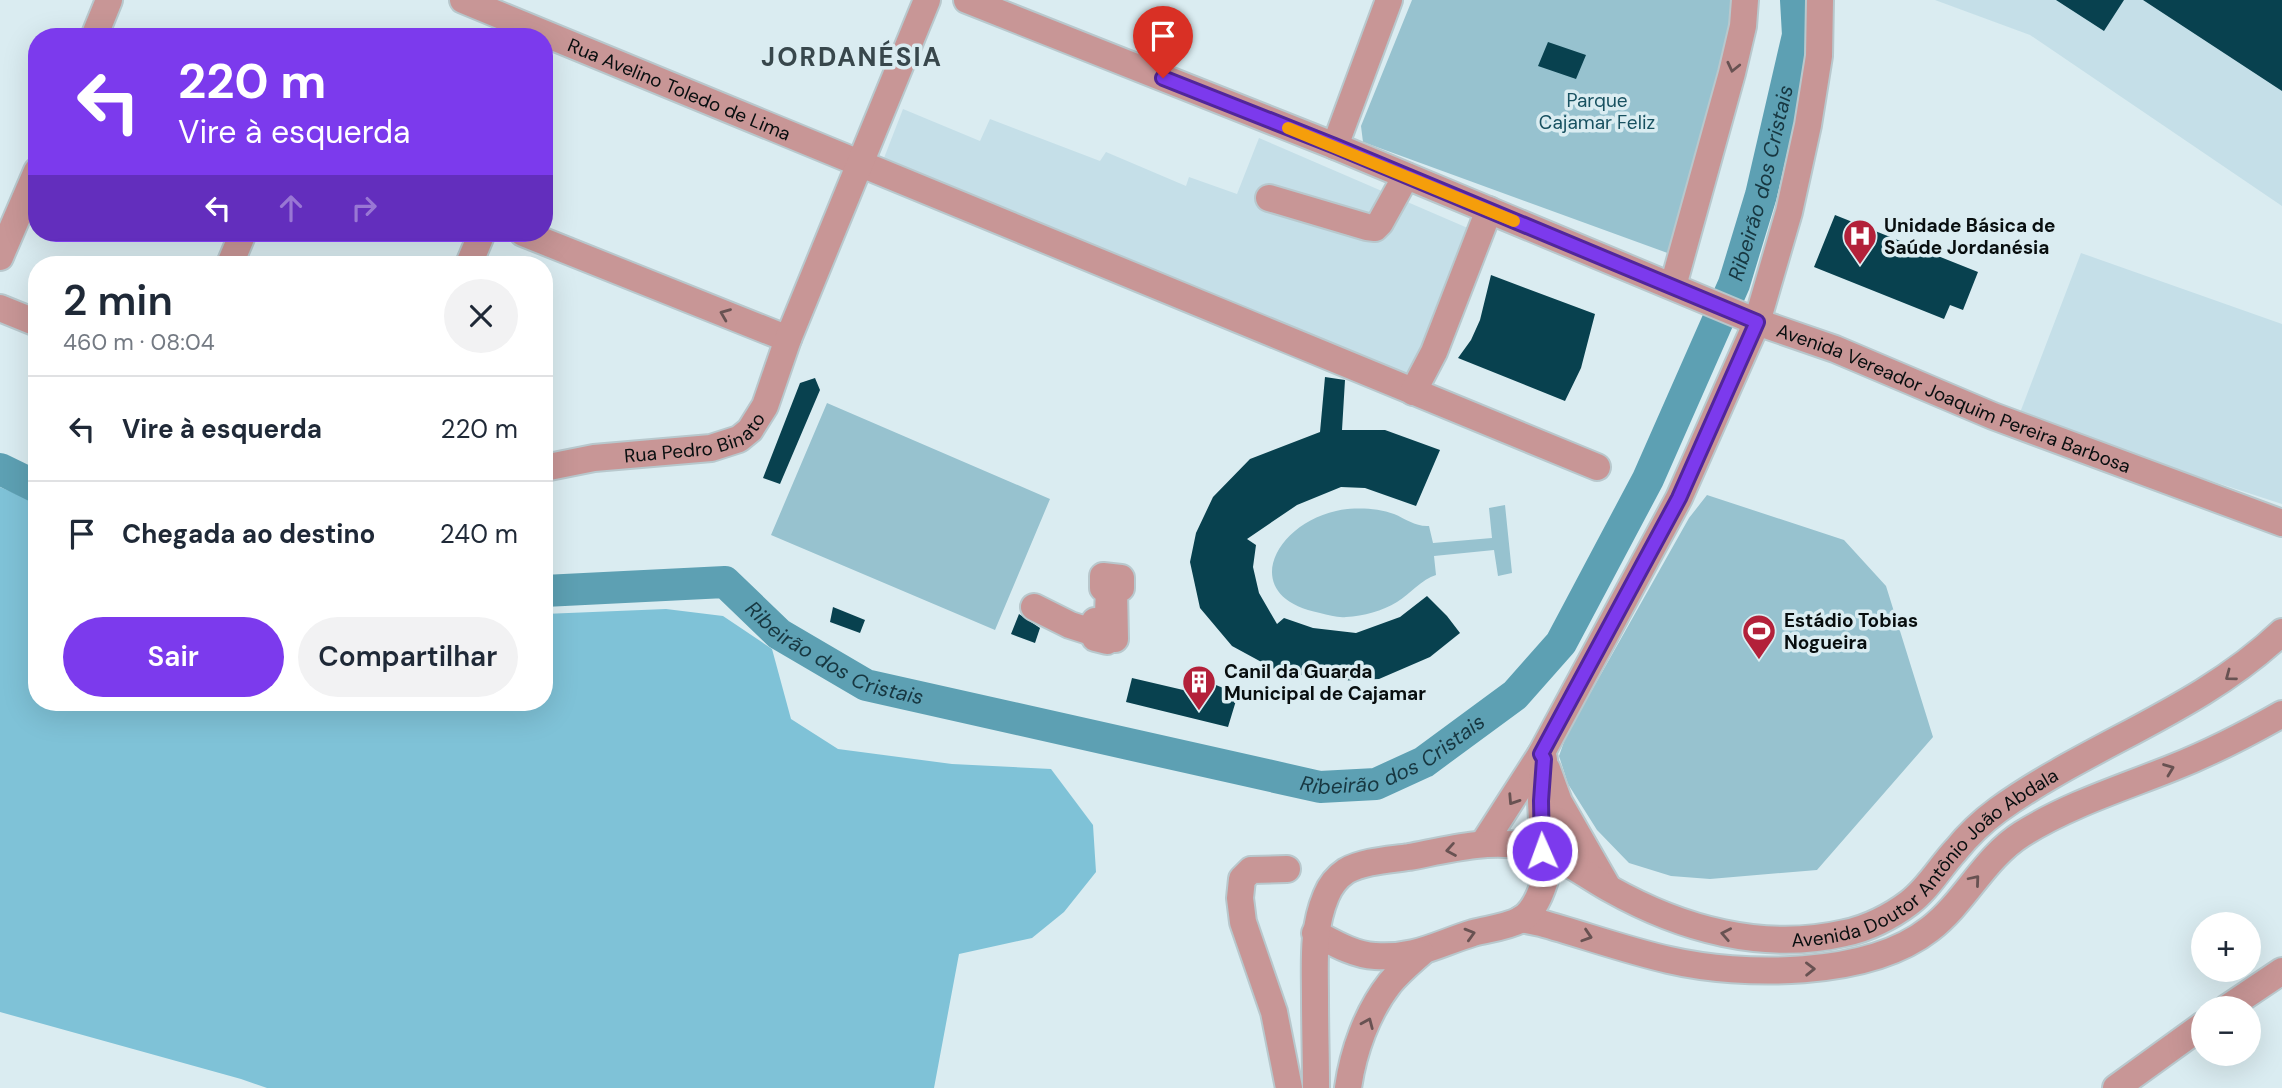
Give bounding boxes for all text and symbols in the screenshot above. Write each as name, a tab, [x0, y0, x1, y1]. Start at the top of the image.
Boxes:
pin	[1133, 6, 1193, 78]
icon: arrive	[1144, 17, 1182, 55]
street label: Rua Avelino Toledo de Lima	[564, 33, 794, 147]
district label: JORDANÉSIA	[761, 40, 943, 74]
text: 220 m	[178, 49, 326, 113]
icon: left	[63, 56, 154, 147]
one-way arrow	[1727, 61, 1741, 73]
water label: Ribeirão dos Cristais	[1722, 83, 1800, 284]
park label: Parque Cajamar Feliz	[1539, 88, 1655, 135]
text: Vire à esquerda	[178, 111, 410, 153]
icon: left	[199, 189, 237, 227]
icon: ahead	[272, 189, 310, 227]
icon: right	[345, 189, 383, 227]
place label: Unidade Básica de Saúde Jordanésia	[1884, 213, 2055, 260]
hospital icon: Unidade Básica de Saúde Jordanésia	[1841, 217, 1879, 266]
text: 2 min	[63, 273, 173, 328]
button: close	[444, 279, 518, 353]
one-way arrow	[719, 308, 731, 322]
street label: Avenida Vereador Joaquim Pereira Barbosa	[1773, 318, 2134, 479]
text: 460 m · 08:04	[63, 327, 215, 357]
street label: Rua Pedro Binato	[623, 408, 771, 468]
icon: left	[63, 410, 101, 448]
text: Vire à esquerda	[122, 412, 322, 446]
text: 220 m	[440, 412, 518, 446]
icon: arrive	[63, 515, 101, 553]
text: Chegada ao destino	[122, 517, 375, 551]
text: 240 m	[440, 517, 518, 551]
water label: Ribeirão dos Cristais	[739, 595, 926, 712]
place label: Estádio Tobias Nogueira	[1784, 608, 1918, 655]
sports icon: Estádio Tobias Nogueira	[1740, 612, 1778, 661]
button: Sair	[63, 617, 284, 697]
button: Compartilhar	[298, 617, 518, 697]
place label: Canil da Guarda Municipal de Cajamar	[1224, 659, 1426, 706]
building icon: Canil da Guarda Municipal de Cajamar	[1180, 663, 1218, 712]
one-way arrow	[2225, 668, 2237, 680]
water label: Ribeirão dos Cristais	[1297, 708, 1491, 801]
street label: Avenida Doutor Antônio João Abdala	[1791, 763, 2063, 953]
one-way arrow	[2163, 763, 2175, 777]
one-way arrow	[1508, 792, 1521, 805]
position arrow	[1505, 814, 1579, 888]
one-way arrow	[1445, 841, 1457, 856]
one-way arrow	[1967, 876, 1979, 889]
map controls	[2191, 912, 2261, 1066]
button: +	[2191, 912, 2261, 982]
one-way arrow	[1464, 928, 1476, 942]
one-way arrow	[1580, 928, 1593, 942]
one-way arrow	[1720, 928, 1732, 943]
one-way arrow	[1806, 961, 1816, 977]
button: −	[2191, 996, 2261, 1066]
one-way arrow	[1359, 1018, 1373, 1030]

